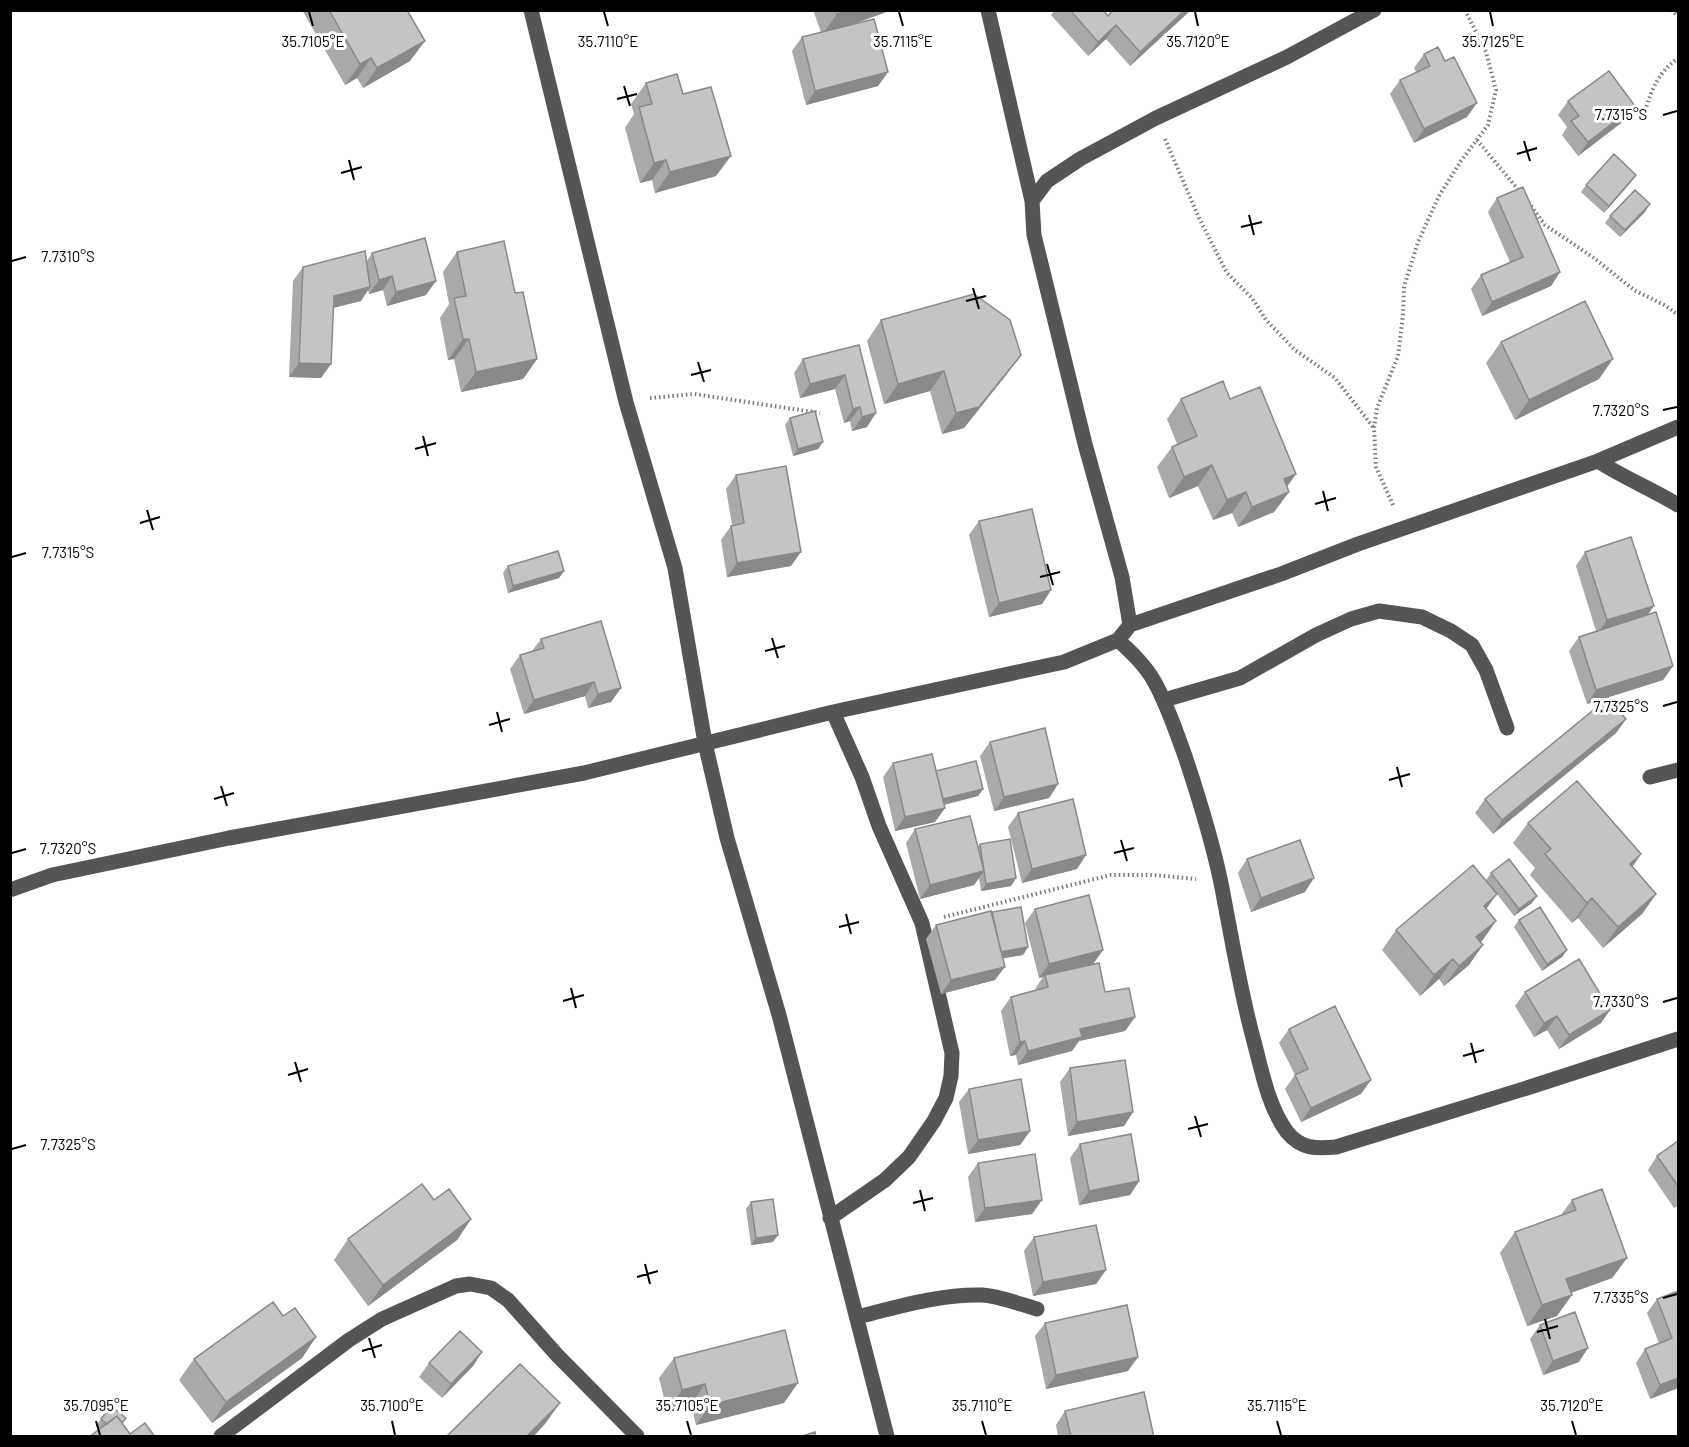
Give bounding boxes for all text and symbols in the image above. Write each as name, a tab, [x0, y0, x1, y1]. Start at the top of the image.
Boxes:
text: 35.7105°E	[282, 32, 344, 50]
text: 35.7110°E	[578, 32, 638, 50]
text: 35.7115°E	[873, 32, 933, 50]
text: 35.7120°E	[1166, 32, 1230, 50]
text: 35.7125°E	[1462, 32, 1524, 50]
text: 7.7315°S	[1595, 105, 1647, 123]
text: 7.7310°S	[41, 247, 95, 265]
text: 7.7320°S	[1593, 401, 1649, 419]
text: 7.7315°S	[42, 543, 94, 561]
text: 7.7325°S	[1593, 697, 1649, 715]
text: 7.7320°S	[40, 839, 96, 857]
text: 7.7330°S	[1593, 992, 1649, 1010]
text: 7.7325°S	[40, 1135, 96, 1153]
text: 7.7335°S	[1593, 1288, 1649, 1306]
text: 35.7095°E	[63, 1396, 129, 1414]
text: 35.7100°E	[360, 1396, 424, 1414]
text: 35.7105°E	[656, 1396, 718, 1414]
text: 35.7110°E	[952, 1396, 1012, 1414]
text: 35.7115°E	[1247, 1396, 1307, 1414]
text: 35.7120°E	[1540, 1396, 1604, 1414]

